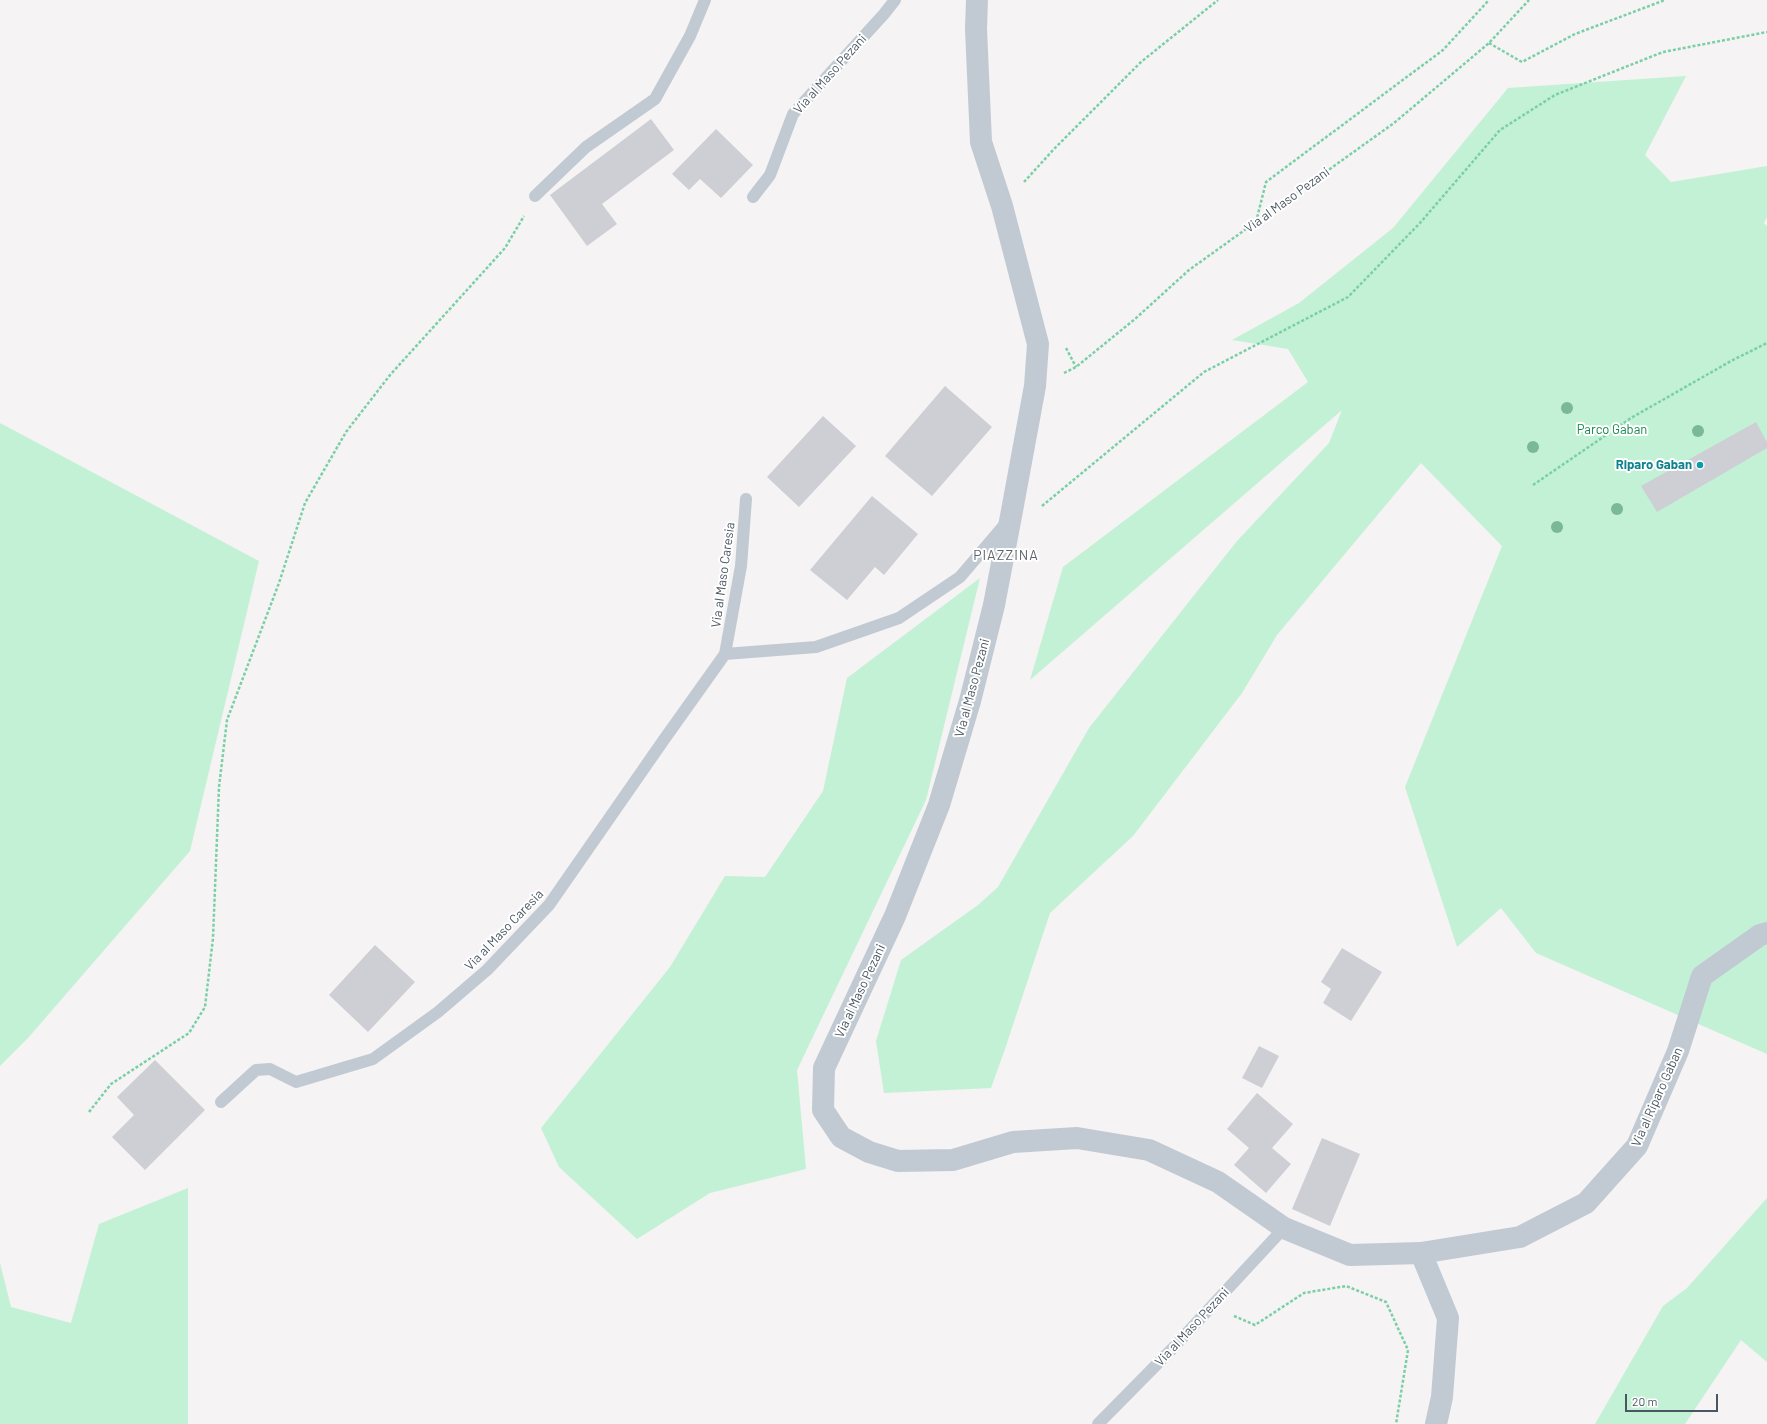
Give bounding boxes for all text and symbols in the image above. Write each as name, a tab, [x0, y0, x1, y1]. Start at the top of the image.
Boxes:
street label: Via al Maso Pezani	[790, 31, 870, 117]
street label: Via al Maso Pezani	[1241, 164, 1333, 236]
park label: Parco Gaban	[1577, 422, 1647, 438]
place label: Riparo Gaban	[1616, 457, 1692, 473]
marker: Riparo Gaban	[1695, 460, 1705, 470]
street label: Via al Maso Caresia	[708, 521, 738, 629]
district label: PIAZZINA	[973, 547, 1039, 563]
street label: Via al Maso Pezani	[951, 637, 993, 739]
street label: Via al Maso Caresia	[461, 886, 547, 974]
street label: Via al Maso Pezani	[831, 942, 889, 1040]
street label: Via al Riparo Gaban	[1628, 1045, 1686, 1149]
street label: Via al Maso Pezani	[1152, 1285, 1232, 1369]
scale bar	[1627, 1386, 1720, 1412]
text: 20 m	[1632, 1394, 1658, 1408]

